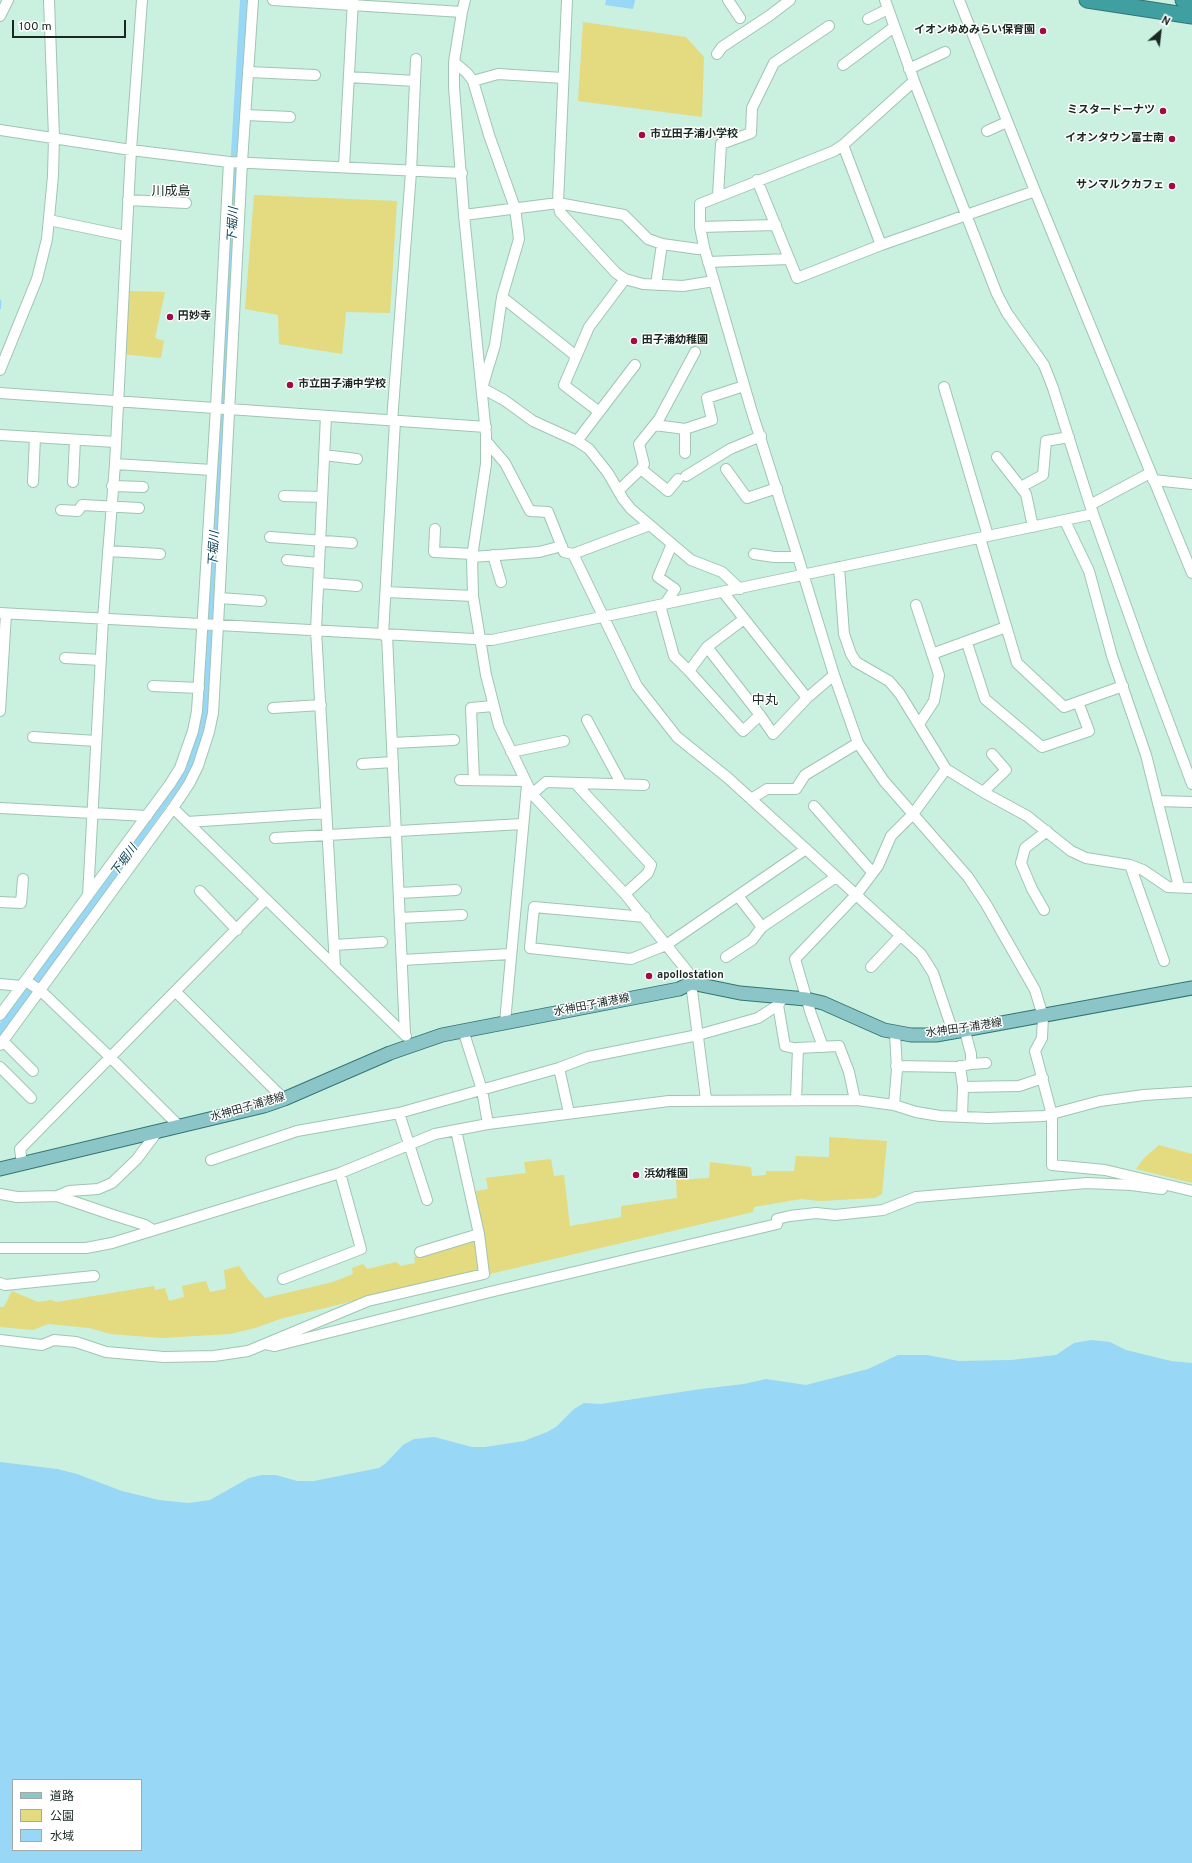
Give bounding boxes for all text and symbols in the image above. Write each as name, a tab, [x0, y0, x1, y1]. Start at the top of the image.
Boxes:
scale bar	[14, 12, 128, 38]
north arrow	[1140, 12, 1180, 52]
text: N	[1159, 13, 1172, 29]
text: 100 m	[19, 19, 52, 35]
place label: イオンゆめみらい保育園	[914, 24, 1035, 38]
marker: イオンゆめみらい保育園	[1038, 26, 1048, 36]
place label: ミスタードーナツ	[1067, 104, 1155, 118]
marker: ミスタードーナツ	[1158, 106, 1168, 116]
place label: 市立田子浦小学校	[650, 128, 738, 142]
marker: 市立田子浦小学校	[637, 130, 647, 140]
place label: イオンタウン富士南	[1065, 132, 1164, 146]
marker: イオンタウン富士南	[1167, 134, 1177, 144]
place label: サンマルクカフェ	[1076, 179, 1164, 193]
marker: サンマルクカフェ	[1167, 181, 1177, 191]
district label: 川成島	[152, 184, 190, 200]
water label: 下堀川	[226, 207, 242, 243]
place label: 円妙寺	[178, 310, 211, 324]
marker: 円妙寺	[165, 312, 175, 322]
place label: 田子浦幼稚園	[642, 334, 708, 348]
marker: 田子浦幼稚園	[629, 336, 639, 346]
place label: 市立田子浦中学校	[298, 378, 386, 392]
marker: 市立田子浦中学校	[285, 380, 295, 390]
water label: 下堀川	[207, 531, 223, 567]
district label: 中丸	[752, 693, 778, 709]
water label: 下堀川	[109, 842, 141, 880]
place label: apollostation	[657, 969, 724, 983]
marker: apollostation	[644, 971, 654, 981]
street label: 水神田子浦港線	[553, 992, 631, 1020]
street label: 水神田子浦港線	[925, 1017, 1003, 1041]
street label: 水神田子浦港線	[209, 1091, 287, 1125]
place label: 浜幼稚園	[644, 1168, 688, 1182]
marker: 浜幼稚園	[631, 1170, 641, 1180]
legend	[12, 1779, 142, 1851]
text: 道路	[50, 1789, 74, 1805]
text: 公園	[50, 1809, 74, 1825]
text: 水域	[50, 1829, 74, 1845]

